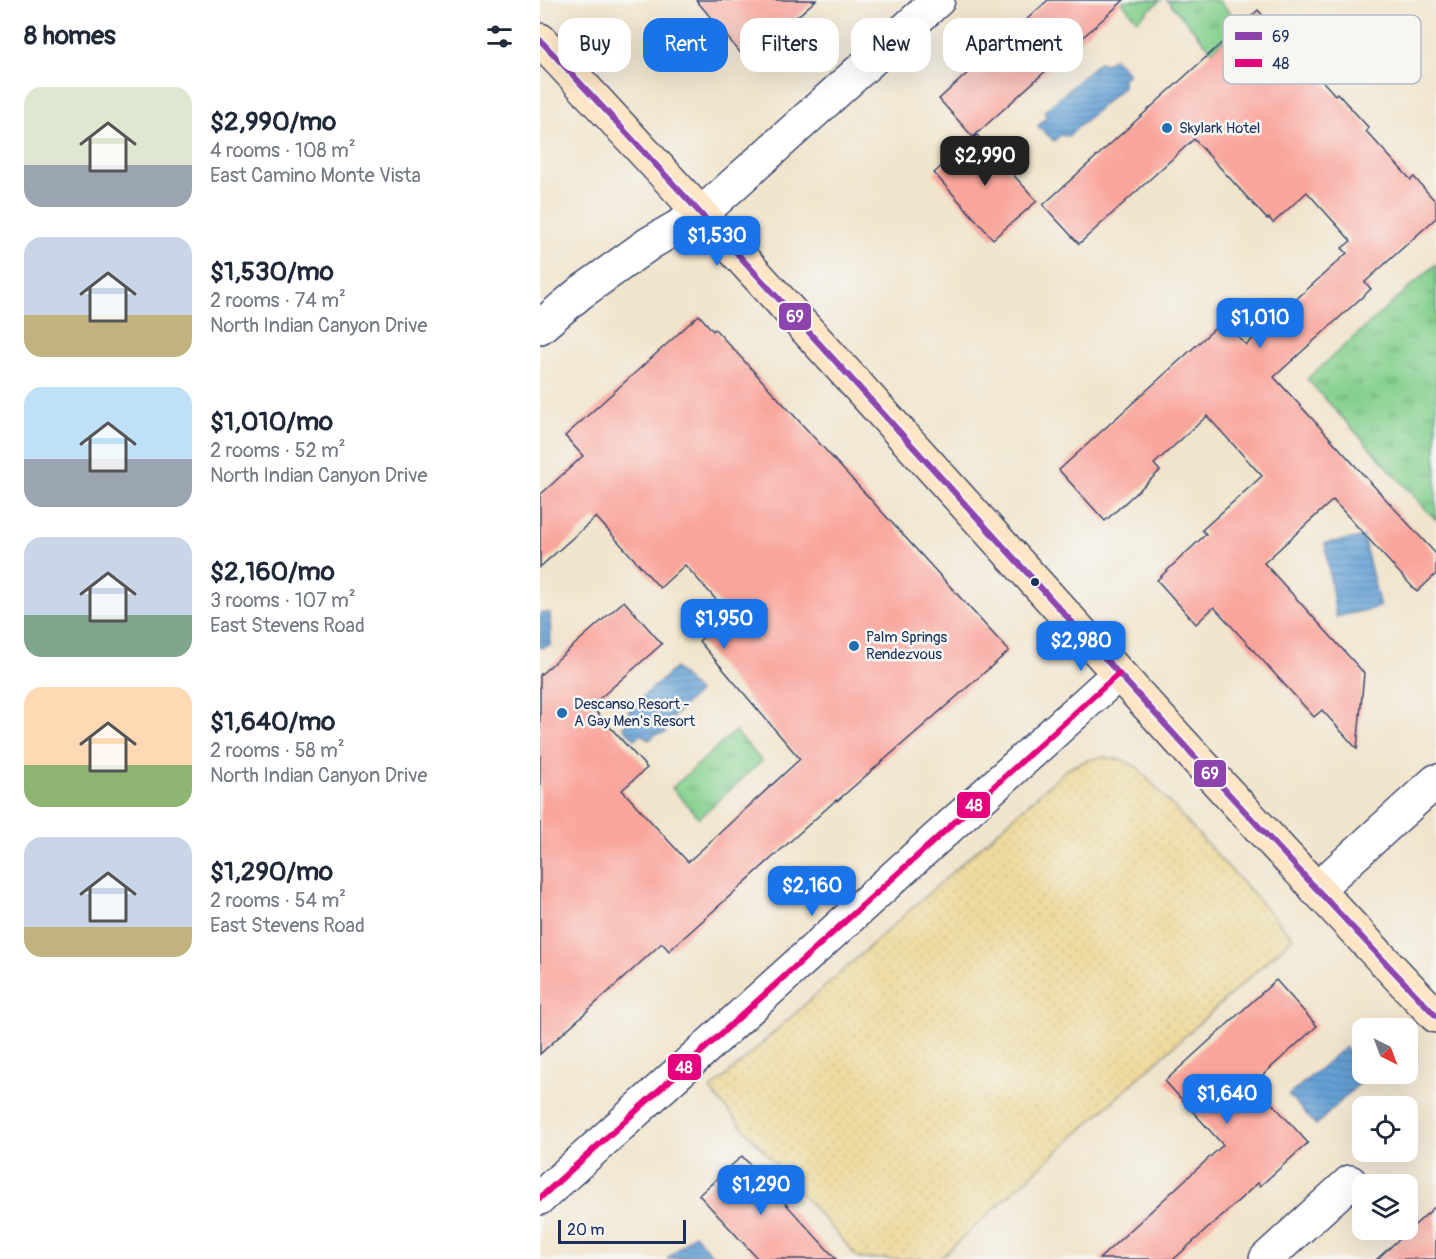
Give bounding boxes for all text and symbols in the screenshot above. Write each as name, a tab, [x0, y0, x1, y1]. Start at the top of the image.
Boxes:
legend	[1223, 15, 1421, 84]
chip: Buy	[558, 18, 631, 72]
chip: Rent	[643, 18, 728, 72]
chip: Filters	[740, 18, 839, 72]
chip: New	[851, 18, 931, 72]
chip: Apartment	[943, 18, 1083, 72]
text: 8 homes	[24, 20, 116, 52]
icon: filters	[483, 20, 516, 53]
text: 69	[1272, 27, 1290, 47]
text: 48	[1272, 54, 1289, 74]
text: $2,990/mo	[210, 106, 336, 138]
icon: home	[72, 111, 144, 183]
place label: Skylark Hotel	[1179, 119, 1260, 138]
marker: Skylark Hotel	[1160, 121, 1174, 135]
pin: $2,990	[936, 136, 1034, 187]
text: 4 rooms · 108 m²	[210, 138, 356, 163]
text: $2,990	[954, 143, 1016, 168]
text: East Camino Monte Vista	[210, 163, 421, 188]
pin: $1,530	[668, 216, 766, 267]
text: $1,530	[687, 223, 747, 248]
text: $1,530/mo	[210, 256, 334, 288]
icon: home	[72, 261, 144, 333]
text: 2 rooms · 74 m²	[210, 288, 346, 313]
pin: $1,010	[1211, 298, 1309, 349]
line badge: 69	[778, 302, 812, 331]
text: $1,010	[1231, 305, 1289, 330]
text: 69	[786, 307, 804, 327]
text: North Indian Canyon Drive	[210, 313, 427, 338]
text: $1,010/mo	[210, 406, 333, 438]
icon: home	[72, 411, 144, 483]
text: 2 rooms · 52 m²	[210, 438, 346, 463]
text: North Indian Canyon Drive	[210, 463, 427, 488]
text: $2,160/mo	[210, 556, 335, 588]
icon: home	[72, 561, 144, 633]
unlabelled marker	[1029, 576, 1041, 588]
text: 3 rooms · 107 m²	[210, 588, 356, 613]
pin: $1,950	[675, 599, 773, 650]
text: $1,950	[695, 606, 753, 631]
text: East Stevens Road	[210, 613, 365, 638]
pin: $2,980	[1032, 621, 1130, 672]
place label: Palm Springs Rendezvous	[866, 628, 948, 664]
text: $2,980	[1050, 628, 1112, 653]
marker: Palm Springs Rendezvous	[847, 639, 861, 653]
place label: Descanso Resort - A Gay Men's Resort	[574, 695, 696, 731]
text: $1,640/mo	[210, 706, 335, 738]
marker: Descanso Resort - A Gay Men's Resort	[555, 706, 569, 720]
icon: home	[72, 711, 144, 783]
text: 2 rooms · 58 m²	[210, 738, 345, 763]
line badge: 69	[1193, 759, 1227, 788]
text: North Indian Canyon Drive	[210, 763, 427, 788]
text: 69	[1201, 764, 1219, 784]
line badge: 48	[956, 791, 991, 819]
text: 48	[965, 796, 983, 816]
text: $1,290/mo	[210, 856, 333, 888]
icon: home	[72, 861, 144, 933]
pin: $2,160	[763, 866, 861, 917]
text: $2,160	[782, 873, 842, 898]
text: 2 rooms · 54 m²	[210, 888, 346, 913]
text: East Stevens Road	[210, 913, 365, 938]
north arrow	[1352, 1018, 1418, 1084]
map controls	[1352, 1018, 1418, 1240]
line badge: 48	[667, 1053, 702, 1081]
text: 48	[675, 1058, 693, 1078]
pin: $1,640	[1178, 1074, 1276, 1125]
text: $1,640	[1197, 1081, 1257, 1106]
button: locate	[1352, 1096, 1418, 1162]
pin: $1,290	[712, 1165, 810, 1216]
text: $1,290	[732, 1172, 790, 1197]
button: layers	[1352, 1174, 1418, 1240]
scale bar	[558, 1217, 686, 1244]
text: 20 m	[567, 1220, 605, 1240]

